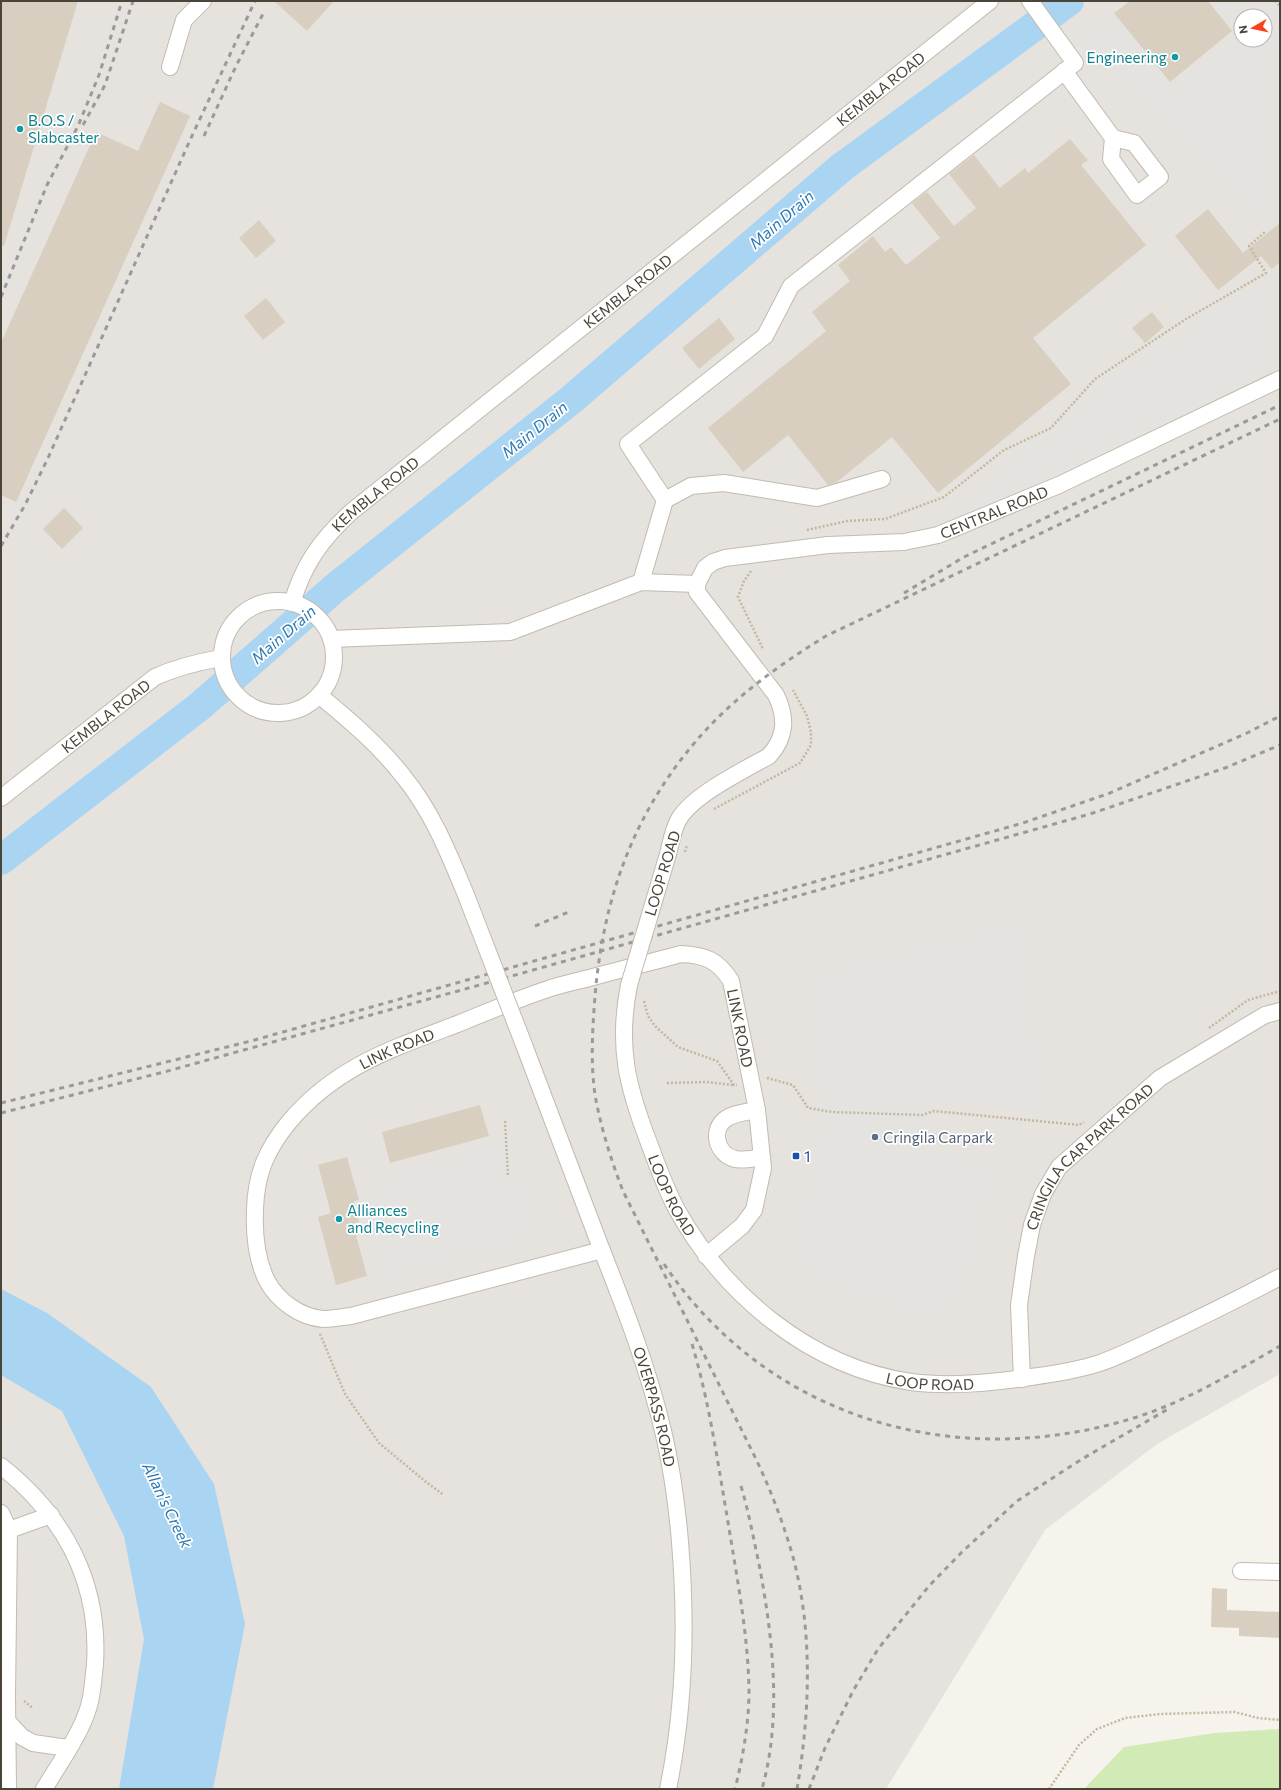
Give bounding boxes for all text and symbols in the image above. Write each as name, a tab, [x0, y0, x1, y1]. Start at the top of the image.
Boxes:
north arrow	[1233, 8, 1273, 48]
text: N	[1236, 25, 1250, 35]
street label: KEMBLA ROAD	[833, 48, 928, 129]
place label: Engineering	[1087, 48, 1167, 66]
marker: Engineering	[1170, 52, 1180, 62]
place label: B.O.S / Slabcaster	[28, 111, 99, 146]
marker: B.O.S / Slabcaster	[15, 124, 25, 134]
water label: Main Drain	[745, 186, 817, 252]
street label: KEMBLA ROAD	[580, 250, 675, 332]
water label: Main Drain	[497, 397, 571, 461]
street label: KEMBLA ROAD	[327, 453, 422, 535]
street label: CENTRAL ROAD	[937, 482, 1051, 542]
water label: Main Drain	[247, 601, 319, 667]
street label: KEMBLA ROAD	[58, 675, 154, 756]
street label: LOOP ROAD	[641, 828, 683, 918]
street label: LINK ROAD	[724, 987, 757, 1069]
street label: LINK ROAD	[356, 1024, 437, 1073]
street label: CRINGILA CAR PARK ROAD	[1022, 1079, 1157, 1233]
place label: Cringila Carpark	[883, 1128, 993, 1146]
marker: Cringila Carpark	[870, 1132, 880, 1142]
place label: 1	[804, 1147, 810, 1165]
marker: 1	[791, 1151, 801, 1161]
street label: LOOP ROAD	[645, 1152, 700, 1239]
place label: Alliances and Recycling	[347, 1201, 439, 1236]
marker: Alliances and Recycling	[334, 1214, 344, 1224]
street label: OVERPASS ROAD	[630, 1344, 679, 1468]
street label: LOOP ROAD	[884, 1368, 975, 1393]
water label: Allan's Creek	[139, 1458, 197, 1551]

